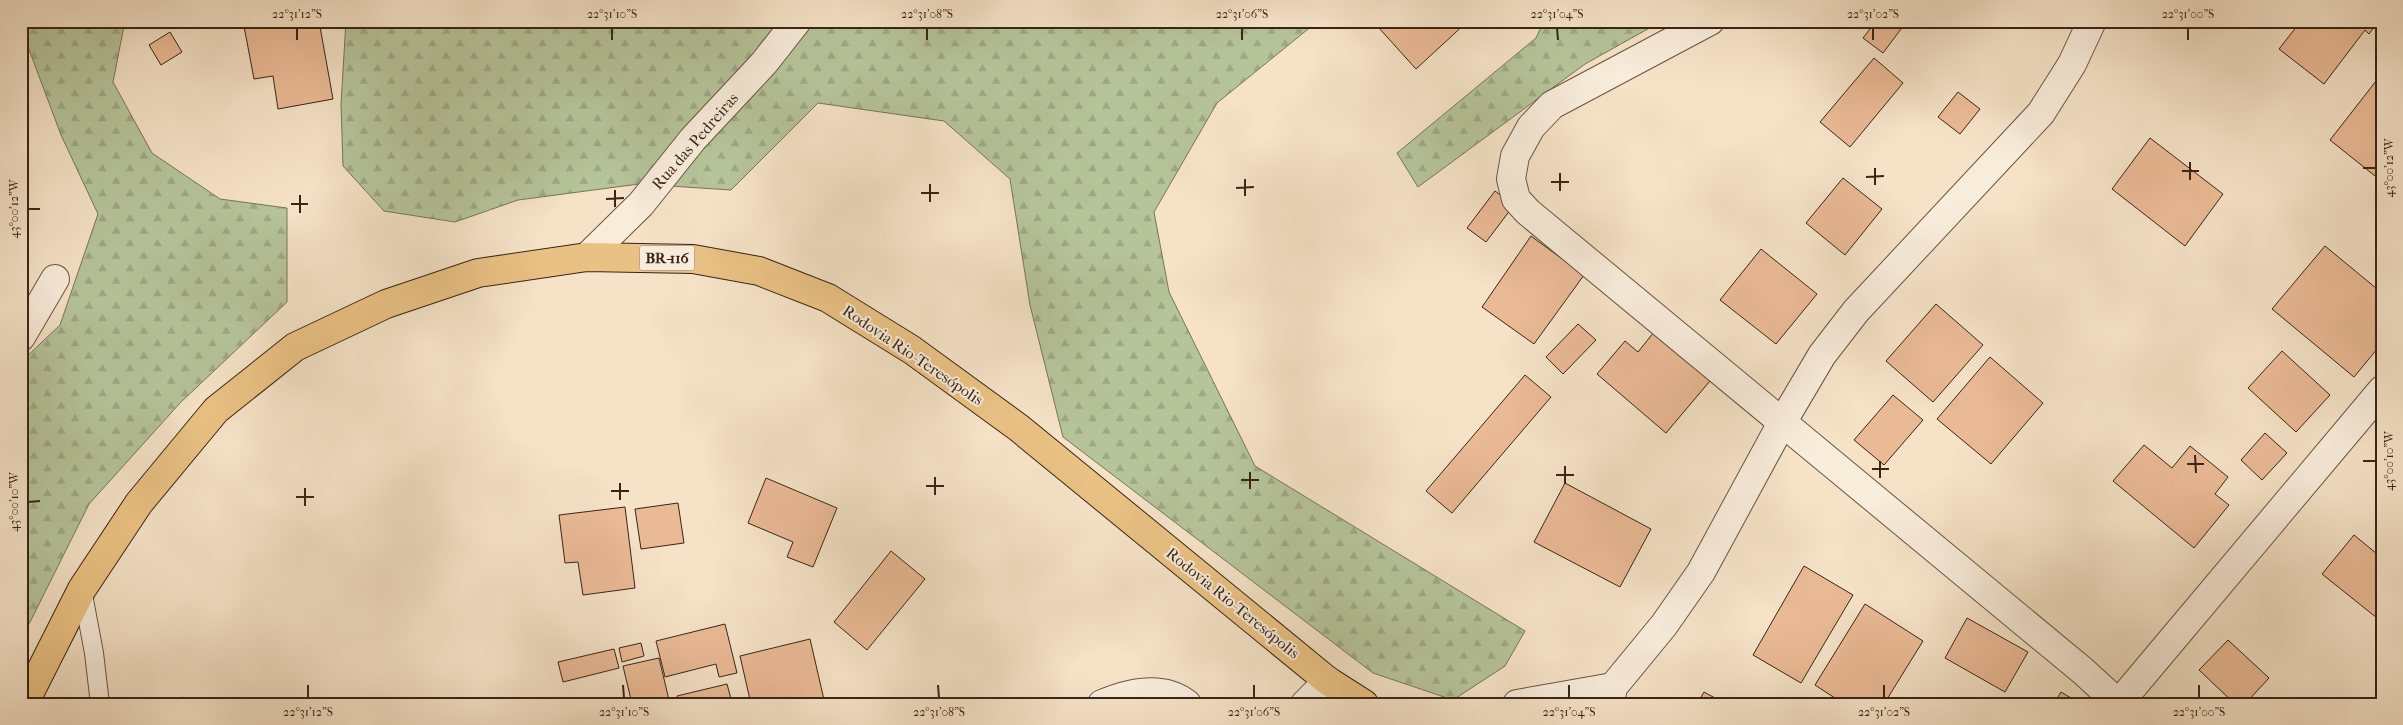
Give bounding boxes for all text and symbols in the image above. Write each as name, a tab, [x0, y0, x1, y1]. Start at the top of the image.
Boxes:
text: 22°31'12"S	[272, 7, 322, 21]
text: 22°31'10"S	[587, 7, 637, 21]
text: 22°31'08"S	[901, 7, 953, 21]
text: 22°31'06"S	[1216, 7, 1268, 21]
text: 22°31'04"S	[1531, 7, 1583, 21]
text: 22°31'02"S	[1847, 7, 1899, 21]
text: 22°31'00"S	[2162, 7, 2214, 21]
street label: Rua das Pedreiras	[648, 89, 742, 193]
text: 43°00'12"W	[2382, 137, 2396, 198]
text: 43°00'12"W	[7, 178, 21, 239]
road number: BR-116	[640, 246, 694, 270]
street label: Rodovia Rio-Teresópolis	[839, 301, 987, 409]
text: 43°00'10"W	[2382, 430, 2396, 491]
text: 43°00'10"W	[7, 471, 21, 532]
street label: Rodovia Rio-Teresópolis	[1163, 543, 1303, 663]
text: 22°31'12"S	[283, 705, 333, 719]
text: 22°31'10"S	[599, 705, 649, 719]
text: 22°31'08"S	[913, 705, 965, 719]
text: 22°31'06"S	[1228, 705, 1280, 719]
text: 22°31'04"S	[1543, 705, 1595, 719]
text: 22°31'02"S	[1858, 705, 1910, 719]
text: 22°31'00"S	[2173, 705, 2225, 719]

